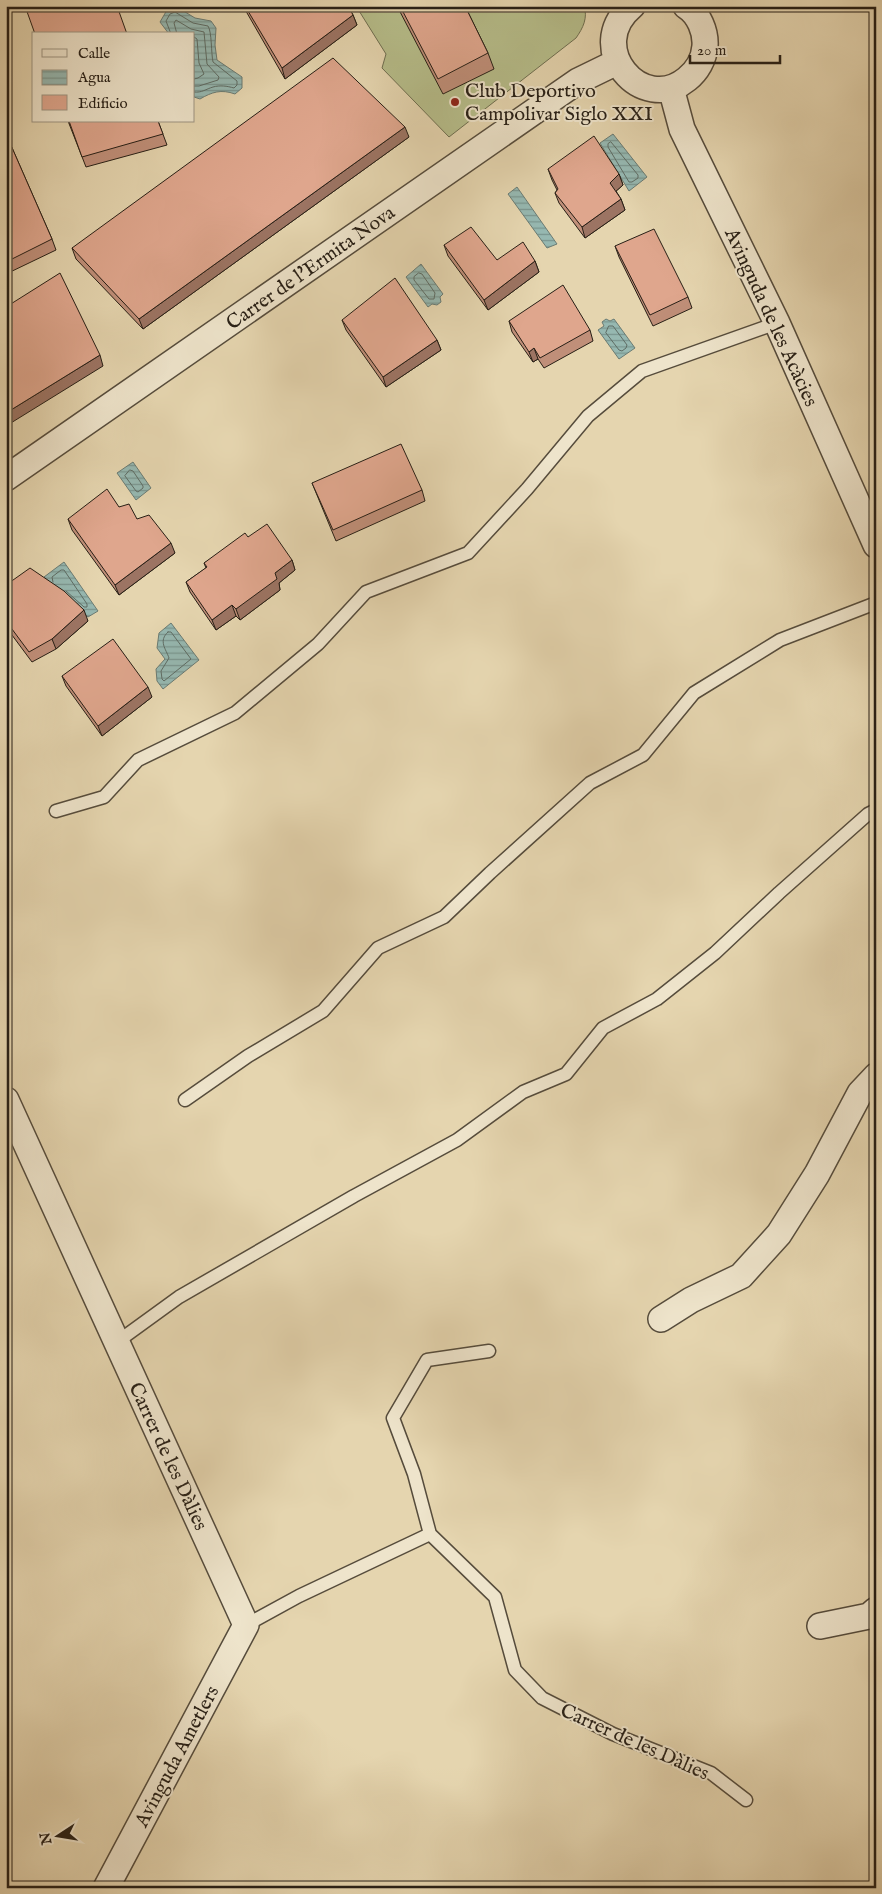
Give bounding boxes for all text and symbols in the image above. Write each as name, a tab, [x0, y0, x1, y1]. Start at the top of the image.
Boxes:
legend	[32, 32, 195, 122]
scale bar	[690, 32, 780, 64]
text: 20 m	[697, 41, 727, 60]
text: Calle	[78, 44, 110, 63]
text: Agua	[77, 68, 111, 87]
place label: Club Deportivo Campolivar Siglo XXI	[465, 79, 653, 127]
text: Edificio	[78, 94, 128, 113]
marker: Club Deportivo Campolivar Siglo XXI	[449, 96, 461, 108]
street label: Carrer de l'Ermita Nova	[222, 200, 400, 336]
street label: Avinguda de les Acàcies	[718, 224, 823, 411]
street label: Carrer de les Dàlies	[122, 1379, 213, 1535]
street label: Avinguda Ametlers	[129, 1682, 225, 1833]
street label: Carrer de les Dàlies	[556, 1698, 713, 1786]
north arrow	[32, 1812, 82, 1862]
text: N	[36, 1831, 57, 1847]

